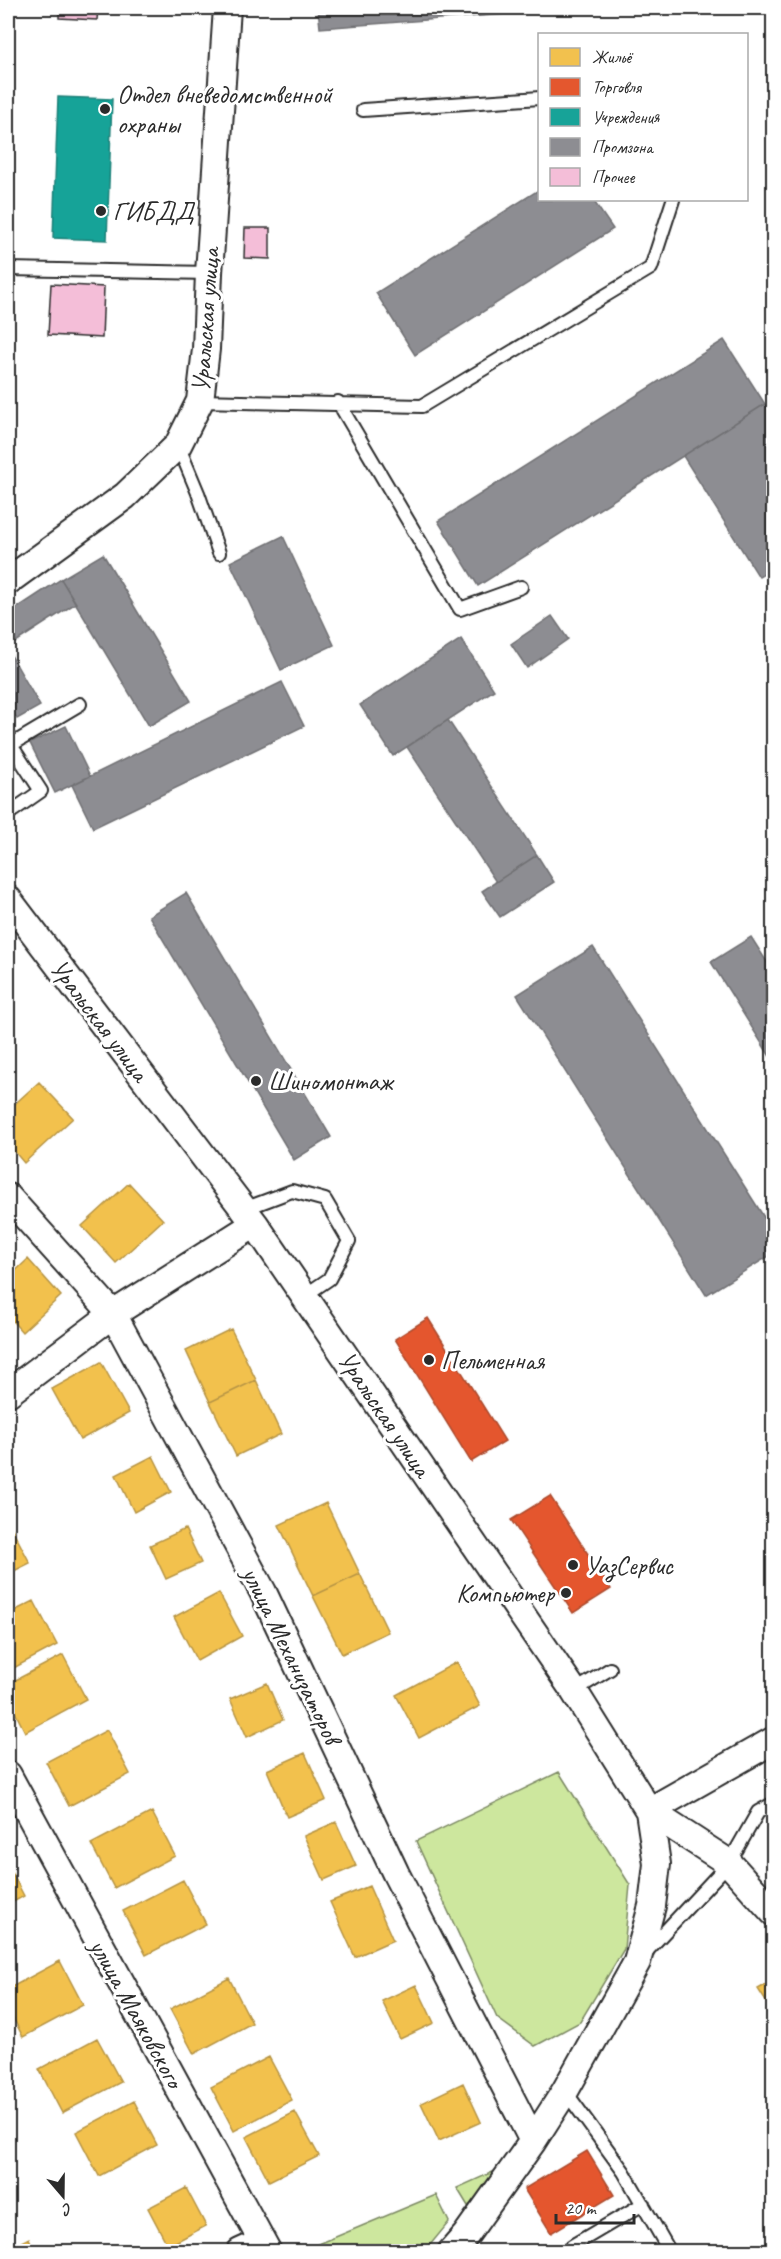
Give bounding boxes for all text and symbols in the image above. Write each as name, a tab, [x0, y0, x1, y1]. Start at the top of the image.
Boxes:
legend	[538, 33, 748, 201]
text: Жильё	[592, 46, 634, 68]
text: Торговля	[592, 76, 643, 98]
place label: Отдел вневедомственной охраны	[117, 78, 334, 141]
marker: Отдел вневедомственной охраны	[98, 102, 112, 116]
text: Учреждения	[592, 106, 661, 128]
text: Промзона	[592, 136, 654, 158]
text: Прочее	[592, 166, 635, 188]
place label: ГИБДД	[113, 195, 196, 228]
marker: ГИБДД	[94, 204, 108, 218]
street label: Уральская улица	[184, 244, 227, 393]
street label: Уральская улица	[43, 953, 158, 1090]
place label: Шиномонтаж	[268, 1065, 395, 1098]
marker: Шиномонтаж	[249, 1074, 263, 1088]
place label: Пельменная	[441, 1344, 546, 1377]
street label: Уральская улица	[330, 1345, 440, 1485]
marker: Пельменная	[422, 1353, 436, 1367]
place label: УазСервис	[585, 1549, 674, 1583]
marker: УазСервис	[566, 1558, 580, 1572]
street label: улица Механизаторов	[234, 1560, 351, 1753]
place label: Компьютер	[456, 1577, 556, 1610]
marker: Компьютер	[559, 1586, 573, 1600]
street label: улица Маяковского	[81, 1931, 192, 2096]
north arrow	[33, 2166, 93, 2226]
scale bar	[556, 2187, 634, 2225]
text: 20 m	[565, 2197, 598, 2219]
text: С	[59, 2198, 75, 2221]

